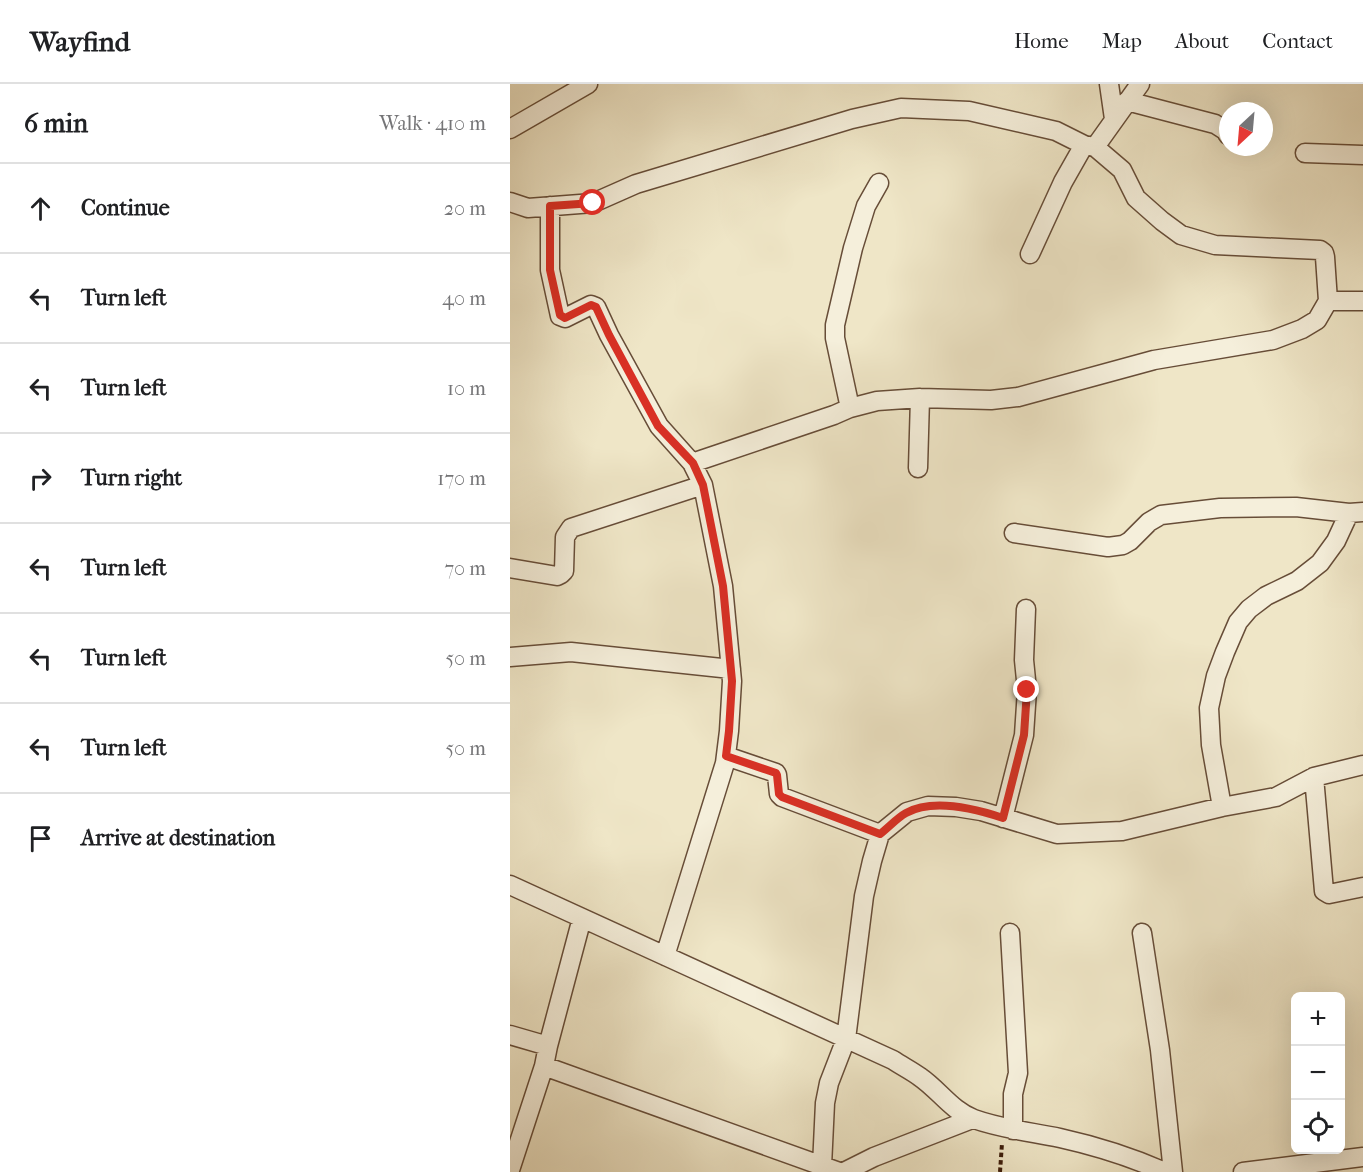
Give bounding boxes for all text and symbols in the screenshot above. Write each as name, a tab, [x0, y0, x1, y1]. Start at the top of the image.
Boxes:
text: Wayfind	[30, 25, 130, 58]
text: Home	[1014, 29, 1069, 53]
text: Map	[1102, 29, 1142, 53]
text: About	[1175, 29, 1229, 53]
text: Contact	[1262, 29, 1333, 53]
north arrow	[1219, 102, 1273, 156]
text: 6 min	[24, 108, 88, 139]
text: Walk · 410 m	[379, 112, 486, 135]
route start	[579, 189, 605, 215]
icon: ahead	[24, 192, 57, 225]
text: Continue	[81, 195, 170, 221]
text: 20 m	[444, 197, 486, 220]
icon: left	[24, 282, 57, 315]
text: Turn left	[81, 285, 167, 311]
text: 40 m	[442, 287, 486, 310]
icon: left	[24, 372, 57, 405]
text: Turn left	[81, 375, 167, 401]
text: 10 m	[447, 377, 486, 400]
icon: right	[24, 462, 57, 495]
text: Turn right	[81, 465, 182, 491]
text: 170 m	[437, 467, 486, 490]
icon: left	[24, 552, 57, 585]
text: Turn left	[81, 555, 167, 581]
text: 70 m	[444, 557, 486, 580]
icon: left	[24, 642, 57, 675]
text: Turn left	[81, 645, 167, 671]
text: 50 m	[445, 647, 486, 670]
route end	[1013, 676, 1039, 702]
icon: left	[24, 732, 57, 765]
text: Turn left	[81, 735, 167, 761]
text: 50 m	[445, 737, 486, 760]
icon: arrive	[24, 822, 57, 855]
text: Arrive at destination	[81, 825, 275, 851]
map controls	[1291, 992, 1345, 1154]
button: +	[1291, 992, 1345, 1046]
button: −	[1291, 1046, 1345, 1100]
button: locate	[1291, 1100, 1345, 1154]

